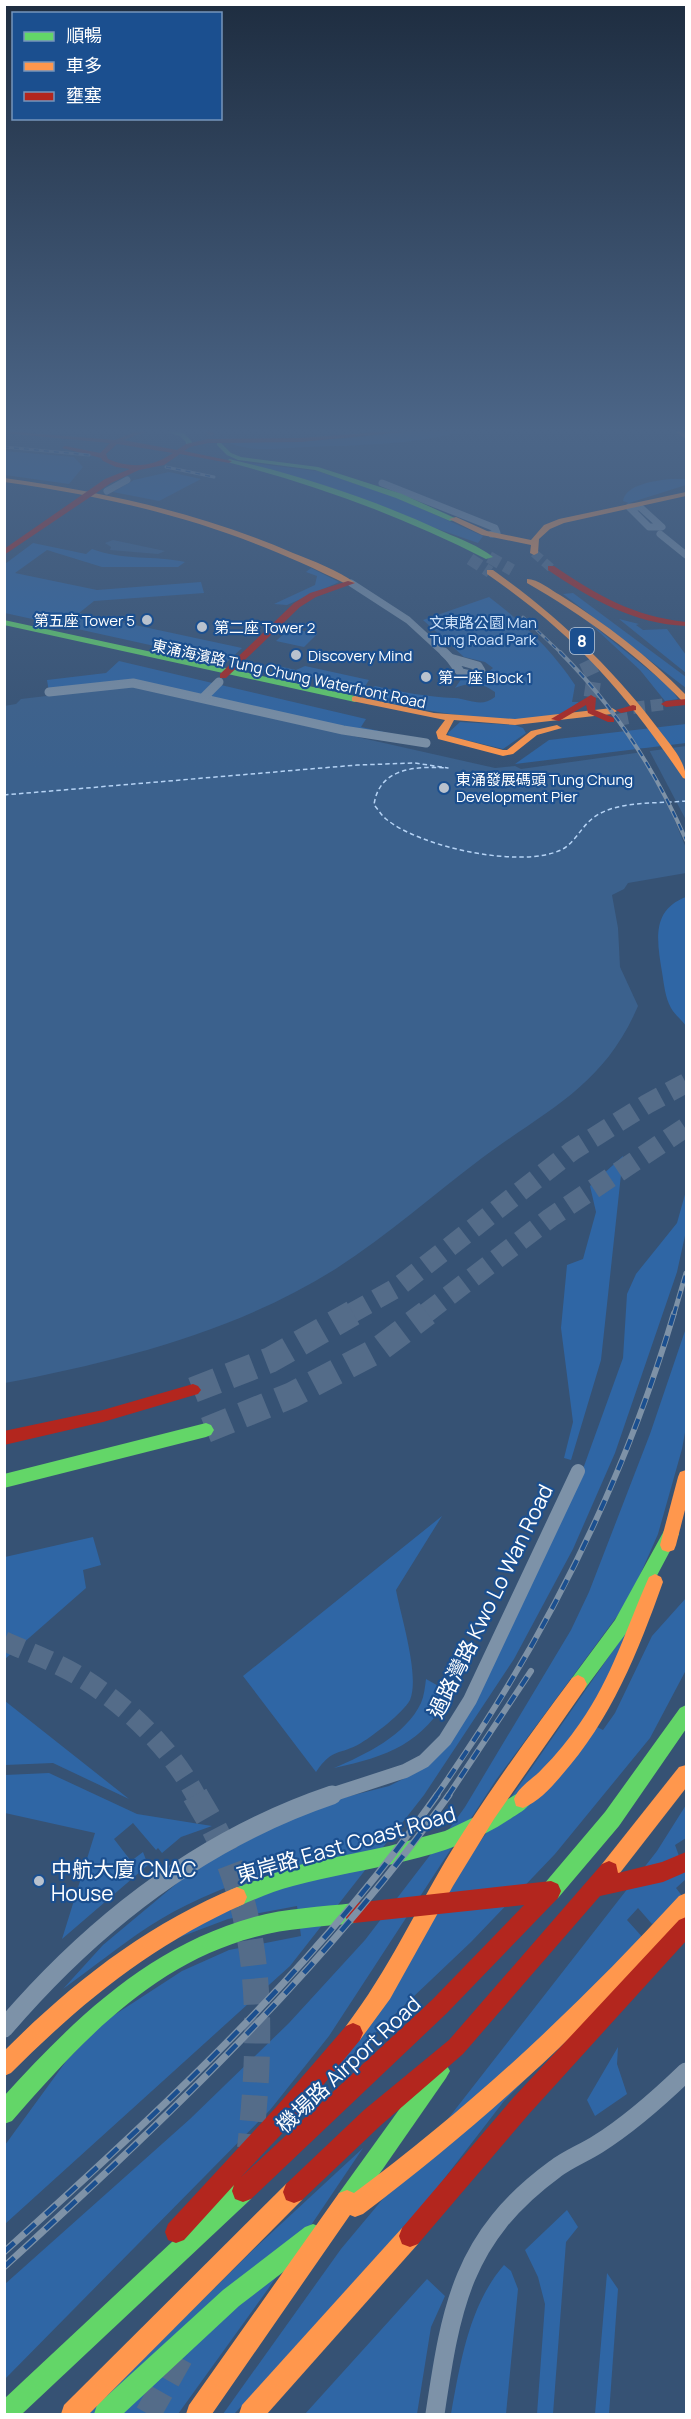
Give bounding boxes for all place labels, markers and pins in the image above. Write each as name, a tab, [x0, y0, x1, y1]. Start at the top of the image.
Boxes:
place label: 第五座 Tower 5	[34, 610, 135, 631]
marker: 第五座 Tower 5	[140, 613, 154, 627]
place label: 第二座 Tower 2	[214, 617, 315, 638]
marker: 第二座 Tower 2	[195, 620, 209, 634]
place label: Discovery Mind	[308, 645, 412, 666]
marker: Discovery Mind	[289, 648, 303, 662]
place label: 第一座 Block 1	[438, 667, 532, 688]
marker: 第一座 Block 1	[419, 670, 433, 684]
place label: 東涌發展碼頭 Tung Chung Development Pier	[456, 769, 633, 807]
marker: 東涌發展碼頭 Tung Chung Development Pier	[437, 781, 451, 795]
place label: 中航大廈 CNAC House	[51, 1855, 197, 1907]
marker: 中航大廈 CNAC House	[32, 1874, 46, 1888]

